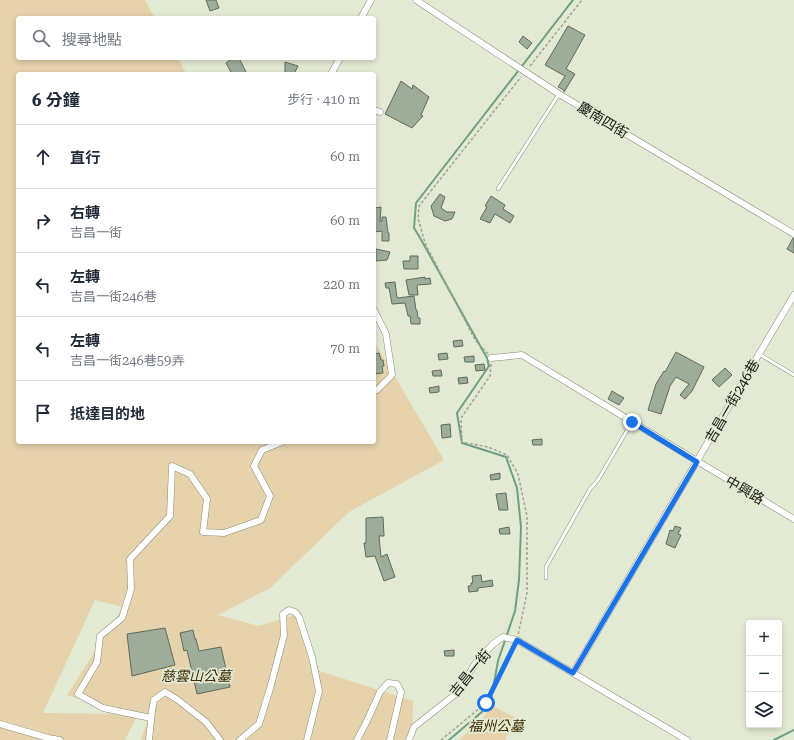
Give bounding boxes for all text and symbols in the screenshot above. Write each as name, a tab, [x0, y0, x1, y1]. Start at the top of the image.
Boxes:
search box	[16, 16, 376, 60]
icon: search	[30, 27, 52, 49]
text: 搜尋地點	[62, 31, 122, 49]
text: 6 分鐘	[32, 90, 80, 110]
text: 步行 · 410 m	[287, 92, 360, 107]
street label: 慶南四街	[575, 99, 631, 141]
icon: ahead	[32, 146, 54, 168]
text: 直行	[70, 149, 100, 167]
text: 60 m	[330, 149, 360, 164]
text: 右轉	[70, 204, 100, 222]
icon: right	[32, 210, 54, 232]
text: 60 m	[330, 213, 360, 228]
text: 吉昌一街	[70, 225, 122, 240]
text: 左轉	[70, 268, 100, 286]
icon: left	[32, 274, 54, 296]
text: 220 m	[323, 277, 360, 292]
text: 吉昌一街246巷	[70, 289, 157, 304]
text: 左轉	[70, 332, 100, 350]
icon: left	[32, 338, 54, 360]
text: 70 m	[330, 341, 360, 356]
text: 吉昌一街246巷59弄	[70, 353, 184, 368]
street label: 吉昌一街246巷	[702, 356, 762, 446]
icon: arrive	[32, 402, 54, 424]
text: 抵達目的地	[70, 405, 145, 423]
route end	[623, 413, 641, 431]
street label: 中興路	[723, 473, 767, 507]
map controls	[746, 620, 782, 728]
button: +	[746, 620, 782, 656]
street label: 吉昌一街	[446, 646, 494, 700]
button: −	[746, 656, 782, 692]
park label: 慈雲山公墓	[161, 668, 233, 684]
button: layers	[746, 692, 782, 728]
route start	[477, 694, 495, 712]
park label: 福州公墓	[468, 718, 526, 734]

